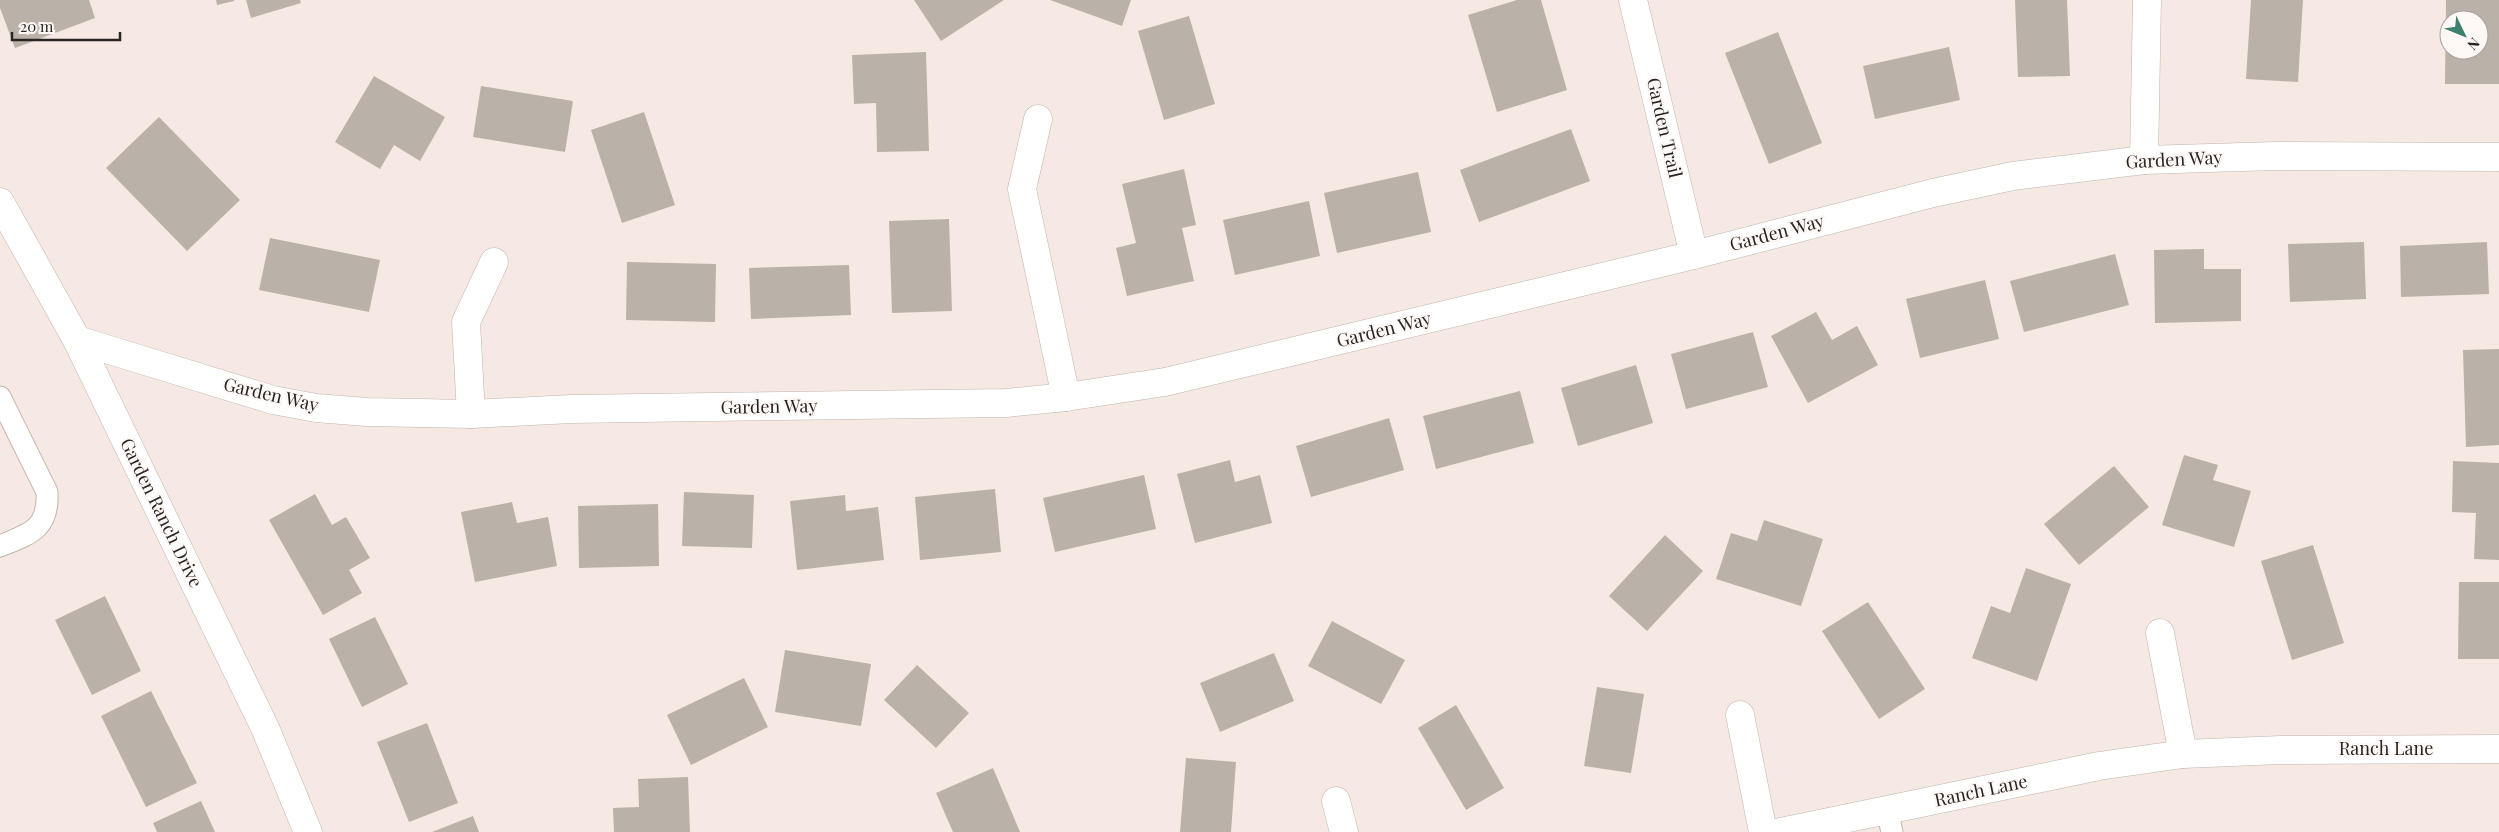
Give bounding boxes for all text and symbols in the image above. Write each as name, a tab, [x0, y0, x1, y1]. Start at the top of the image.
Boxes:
scale bar	[12, 10, 120, 42]
north arrow	[2439, 10, 2489, 60]
text: 20 m	[20, 16, 54, 36]
text: N	[2463, 34, 2484, 54]
street label: Garden Trail	[1642, 75, 1688, 180]
street label: Garden Way	[2125, 144, 2223, 174]
street label: Garden Way	[1727, 208, 1827, 256]
street label: Garden Way	[1334, 306, 1434, 352]
street label: Garden Way	[221, 371, 321, 417]
street label: Garden Way	[720, 393, 818, 419]
street label: Garden Ranch Drive	[115, 434, 208, 591]
street label: Ranch Lane	[2339, 736, 2433, 760]
street label: Ranch Lane	[1932, 768, 2030, 812]

